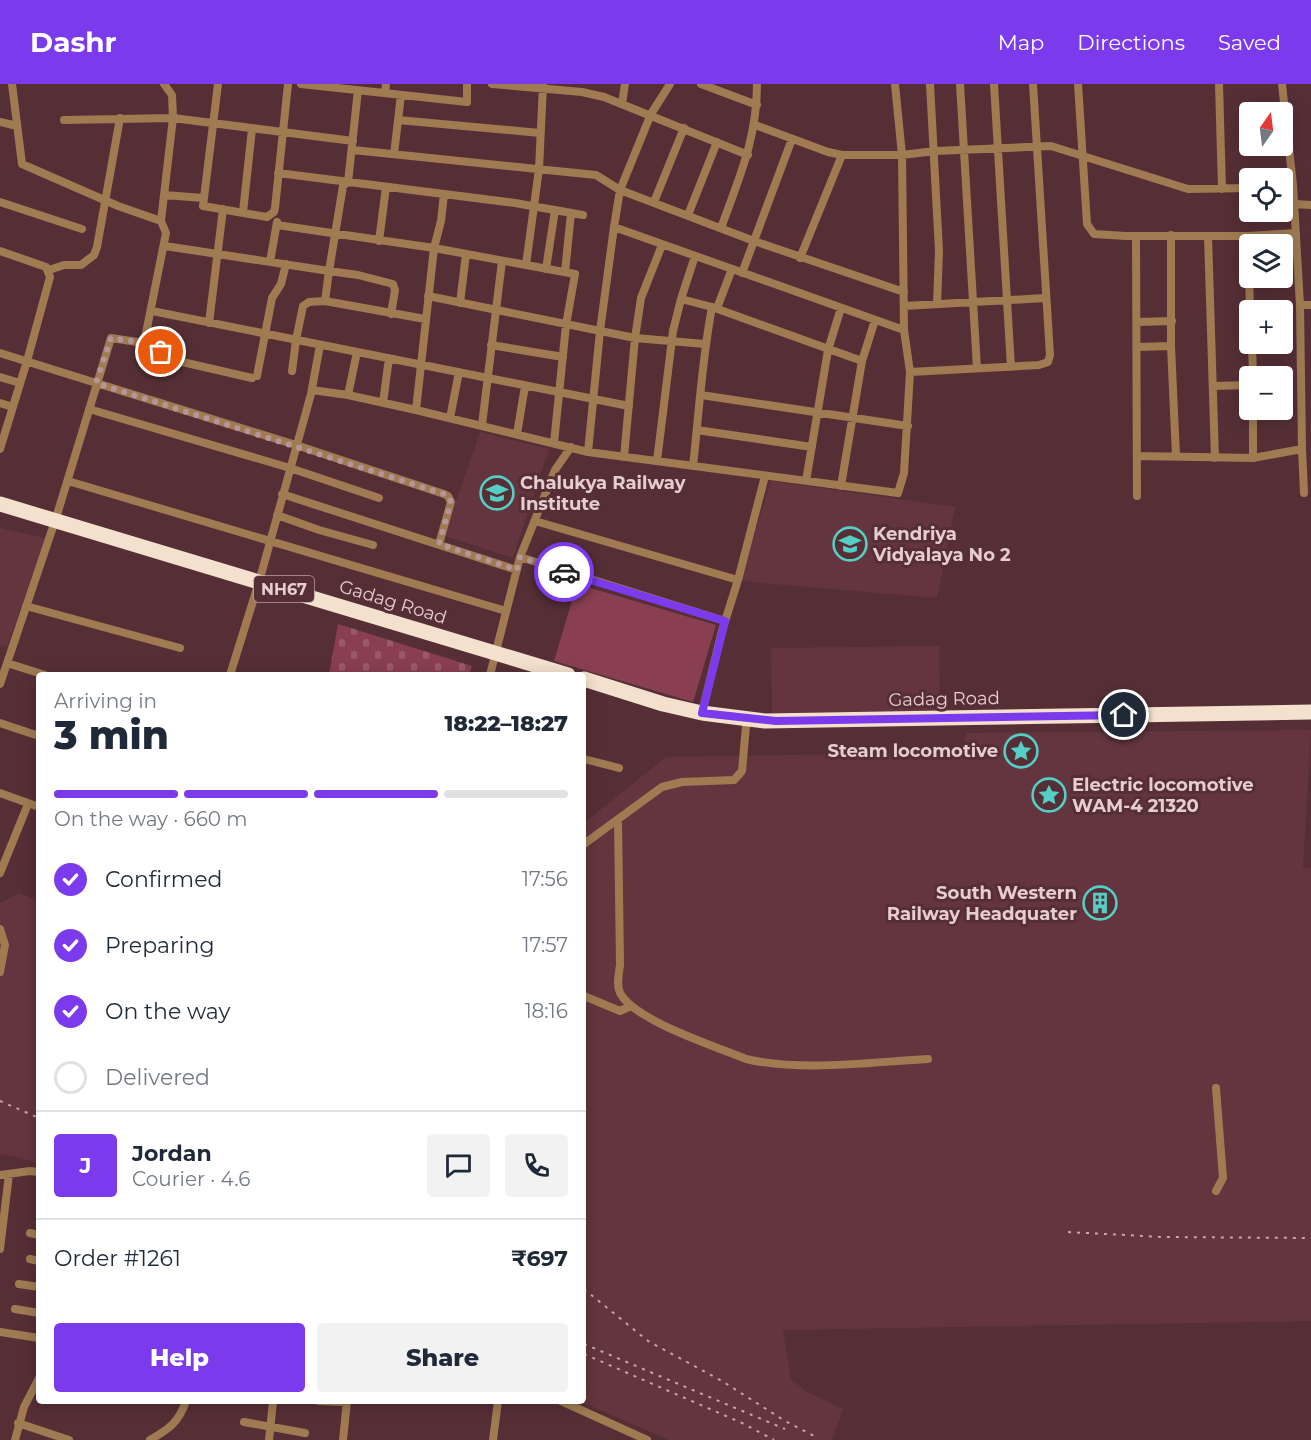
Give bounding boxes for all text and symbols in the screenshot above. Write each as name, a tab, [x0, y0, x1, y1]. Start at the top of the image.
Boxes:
text: Dashr	[30, 25, 117, 59]
text: Map	[998, 30, 1044, 55]
text: Directions	[1077, 30, 1185, 55]
text: Saved	[1218, 30, 1281, 55]
north arrow	[1239, 102, 1293, 156]
map controls	[1239, 102, 1293, 420]
button: locate	[1239, 168, 1293, 222]
button: layers	[1239, 234, 1293, 288]
button: +	[1239, 300, 1293, 354]
pin	[135, 326, 186, 377]
icon: bag	[144, 335, 177, 368]
button: −	[1239, 366, 1293, 420]
place label: Chalukya Railway Institute	[520, 472, 686, 515]
school or university icon: Chalukya Railway Institute	[479, 475, 515, 511]
place label: Kendriya Vidyalaya No 2	[872, 523, 1011, 566]
school or university icon: Kendriya Vidyalaya No 2	[832, 526, 868, 562]
courier	[534, 542, 594, 602]
icon: car	[548, 556, 581, 589]
street label: Gadag Road	[336, 575, 450, 629]
road number: NH67	[254, 576, 314, 602]
street label: Gadag Road	[888, 687, 1000, 711]
text: Arriving in	[54, 689, 157, 713]
pin	[1098, 689, 1149, 740]
icon: home	[1107, 698, 1140, 731]
text: 18:22–18:27	[444, 710, 568, 737]
text: 3 min	[54, 711, 169, 759]
place icon: Steam locomotive	[1003, 733, 1039, 769]
place label: Steam locomotive	[827, 740, 998, 762]
place label: Electric locomotive WAM-4 21320	[1072, 774, 1254, 817]
place icon: Electric locomotive WAM-4 21320	[1031, 777, 1067, 813]
text: On the way · 660 m	[54, 807, 248, 831]
icon: check	[54, 863, 87, 896]
text: Confirmed	[105, 866, 222, 893]
text: 17:56	[522, 867, 568, 891]
place label: South Western Railway Headquater	[887, 882, 1077, 925]
building icon: South Western Railway Headquater	[1082, 885, 1118, 921]
icon: check	[54, 929, 87, 962]
text: Preparing	[105, 932, 214, 959]
text: 17:57	[522, 933, 568, 957]
icon: check	[54, 995, 87, 1028]
text: On the way	[105, 998, 230, 1025]
text: 18:16	[524, 999, 568, 1023]
text: Delivered	[105, 1064, 210, 1091]
button: chat	[427, 1134, 490, 1197]
button: phone	[505, 1134, 568, 1197]
text: Jordan	[132, 1140, 212, 1167]
text: J	[80, 1152, 91, 1179]
text: Courier · 4.6	[132, 1167, 250, 1191]
text: Order #1261	[54, 1245, 181, 1272]
text: ₹697	[511, 1245, 568, 1272]
button: Help	[54, 1323, 305, 1392]
button: Share	[317, 1323, 568, 1392]

